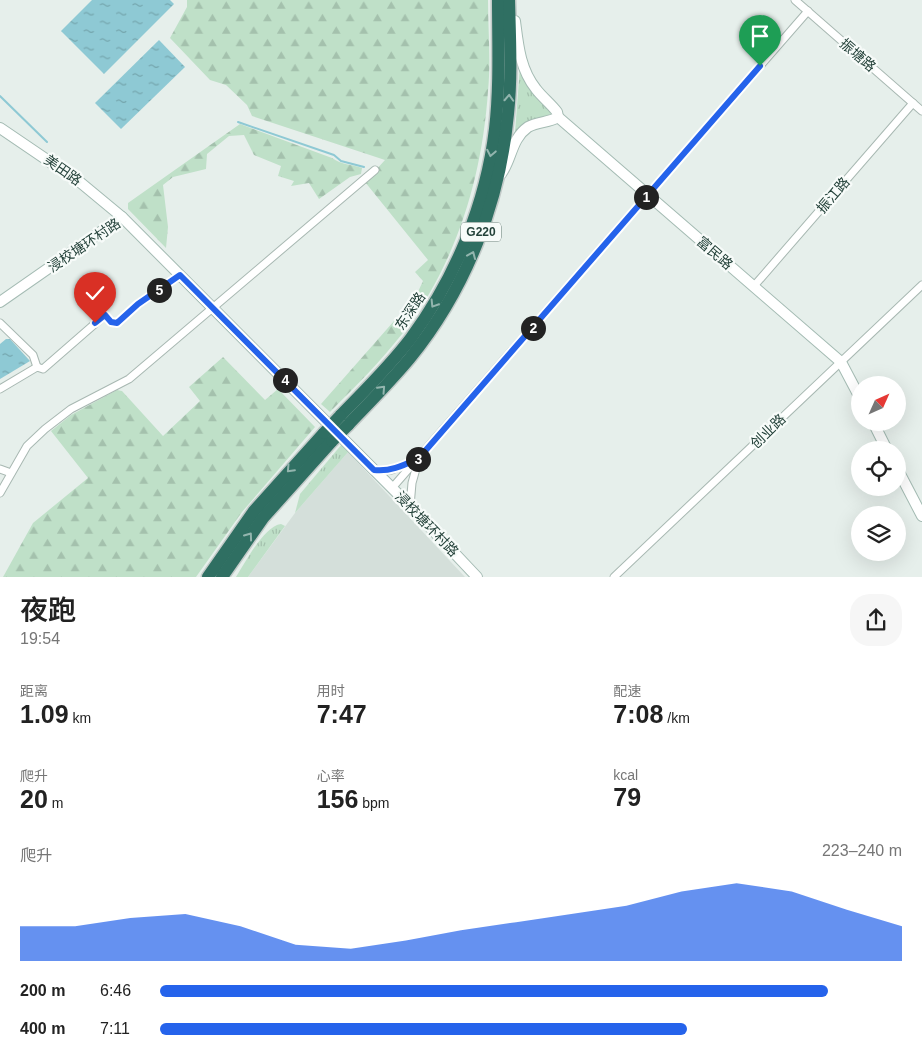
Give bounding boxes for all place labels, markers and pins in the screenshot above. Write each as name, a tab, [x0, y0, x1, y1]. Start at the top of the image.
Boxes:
pin	[739, 15, 781, 66]
pin: 1	[634, 184, 658, 210]
pin	[74, 272, 116, 323]
pin: 5	[146, 278, 172, 302]
pin: 2	[520, 316, 546, 340]
pin: 4	[272, 368, 298, 392]
pin: 3	[406, 446, 430, 472]

